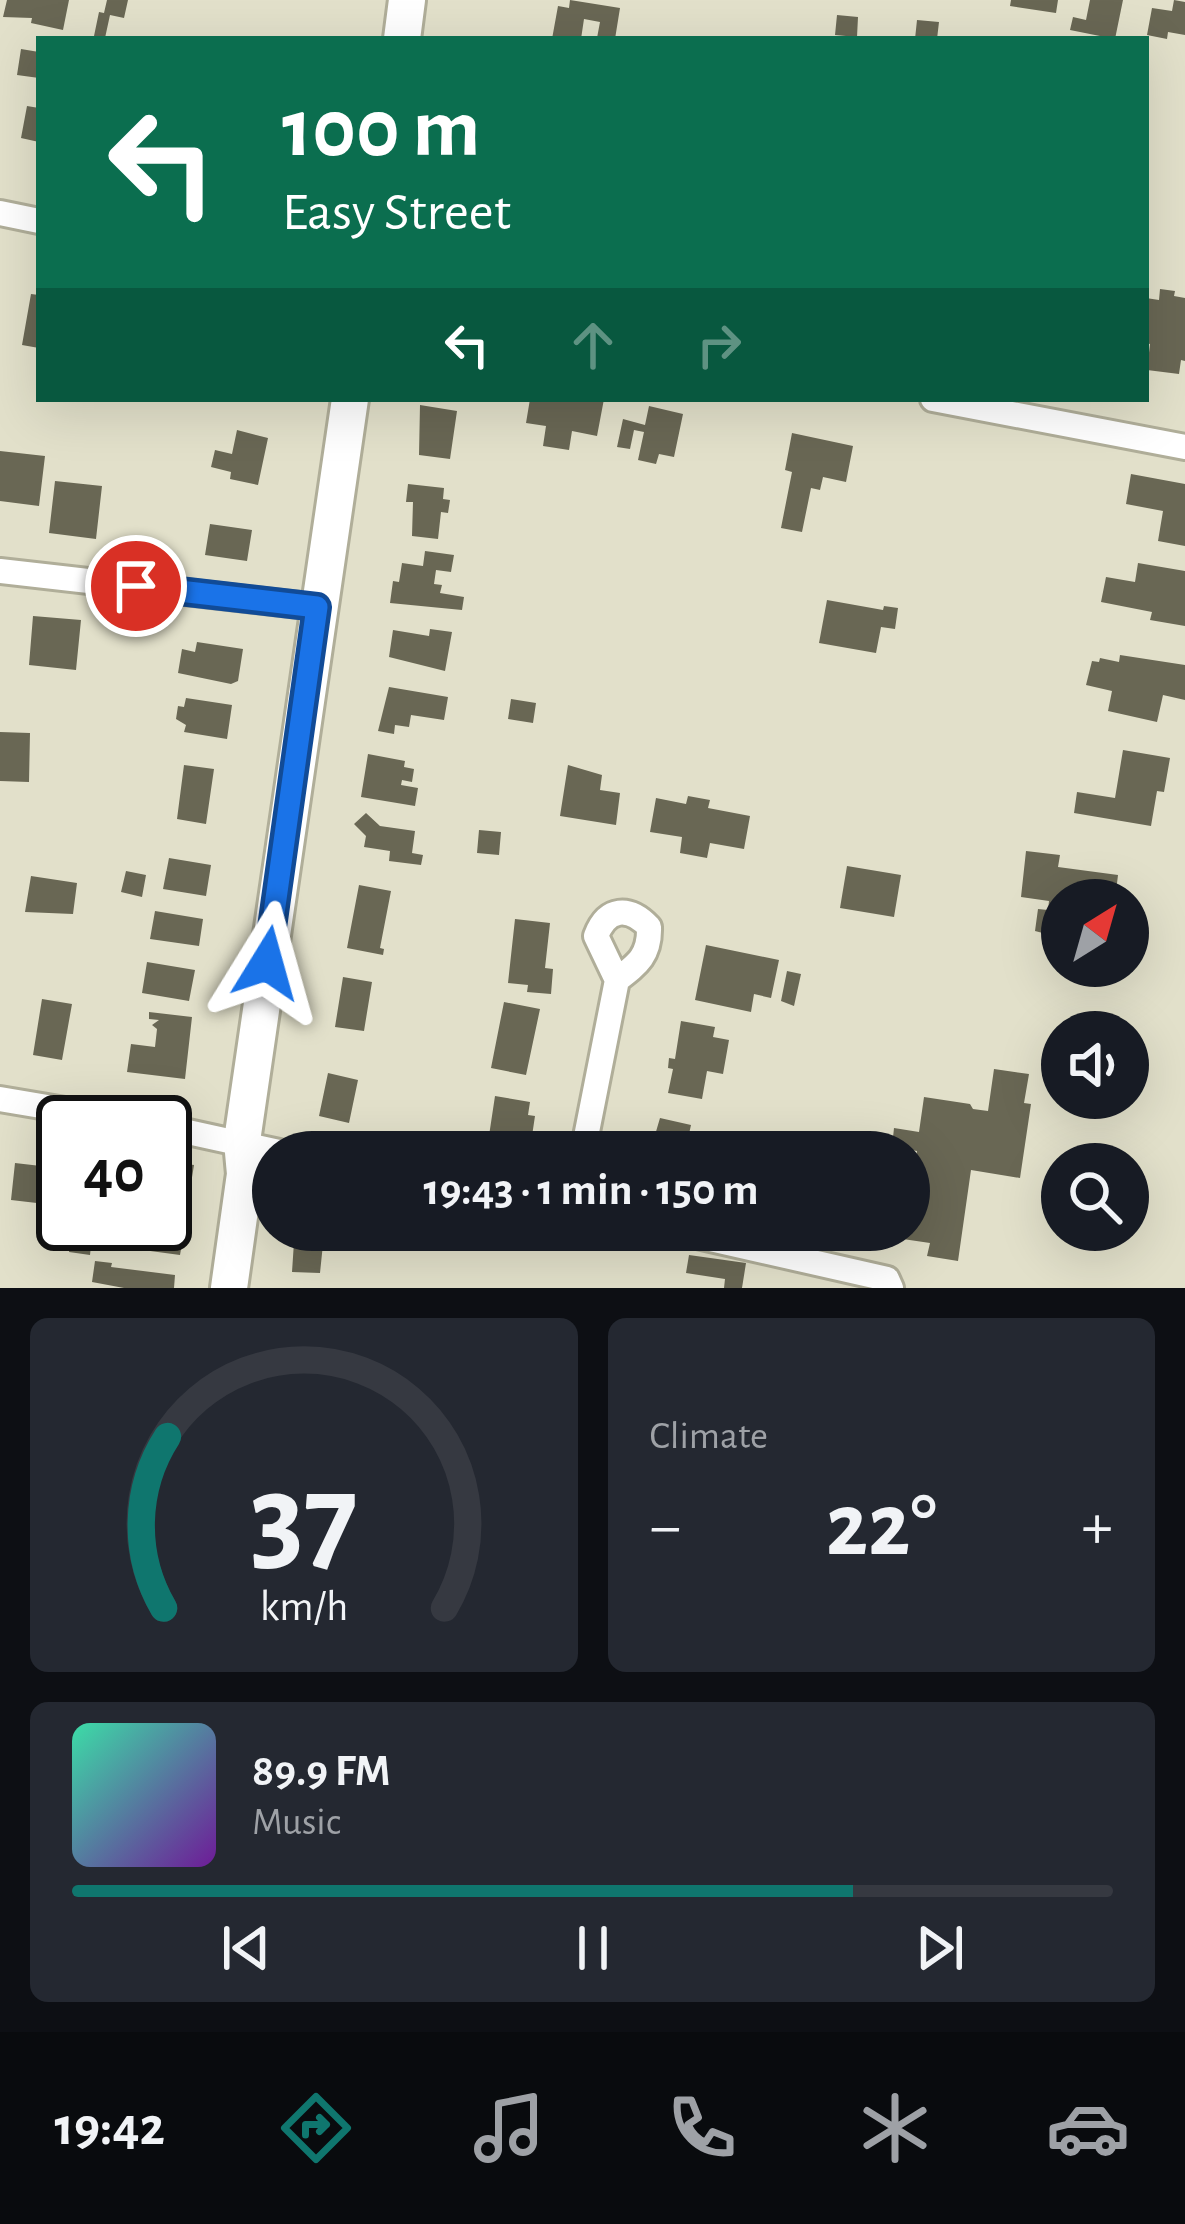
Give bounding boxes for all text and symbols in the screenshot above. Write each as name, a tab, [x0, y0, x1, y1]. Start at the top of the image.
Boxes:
icon: left	[84, 84, 240, 240]
text: 100 m	[282, 88, 480, 172]
text: Easy Street	[282, 186, 511, 240]
icon: left	[434, 312, 500, 378]
icon: ahead	[560, 312, 626, 378]
icon: right	[686, 312, 752, 378]
pin	[85, 535, 187, 637]
icon: arrive	[103, 553, 169, 619]
north arrow	[1041, 879, 1149, 987]
map controls	[1041, 879, 1149, 1251]
position arrow	[204, 900, 330, 1026]
button: sound	[1041, 1011, 1149, 1119]
speed limit sign: 40	[36, 1095, 192, 1251]
button: search	[1041, 1143, 1149, 1251]
text: 19:43 · 1 min · 150 m	[423, 1168, 759, 1213]
text: Climate	[650, 1417, 768, 1456]
text: 37	[250, 1457, 358, 1582]
text: 22°	[826, 1482, 937, 1572]
text: −	[650, 1494, 681, 1560]
text: +	[1081, 1494, 1113, 1560]
text: km/h	[260, 1586, 348, 1629]
text: 89.9 FM	[252, 1749, 391, 1794]
text: Music	[252, 1803, 341, 1842]
icon: previous	[213, 1915, 279, 1981]
icon: pause	[560, 1915, 626, 1981]
icon: next	[907, 1915, 973, 1981]
icon: directions	[274, 2086, 358, 2170]
icon: music	[467, 2086, 551, 2170]
icon: phone	[660, 2086, 744, 2170]
icon: climate	[853, 2086, 937, 2170]
icon: car	[1046, 2086, 1130, 2170]
text: 19:42	[55, 2101, 165, 2155]

